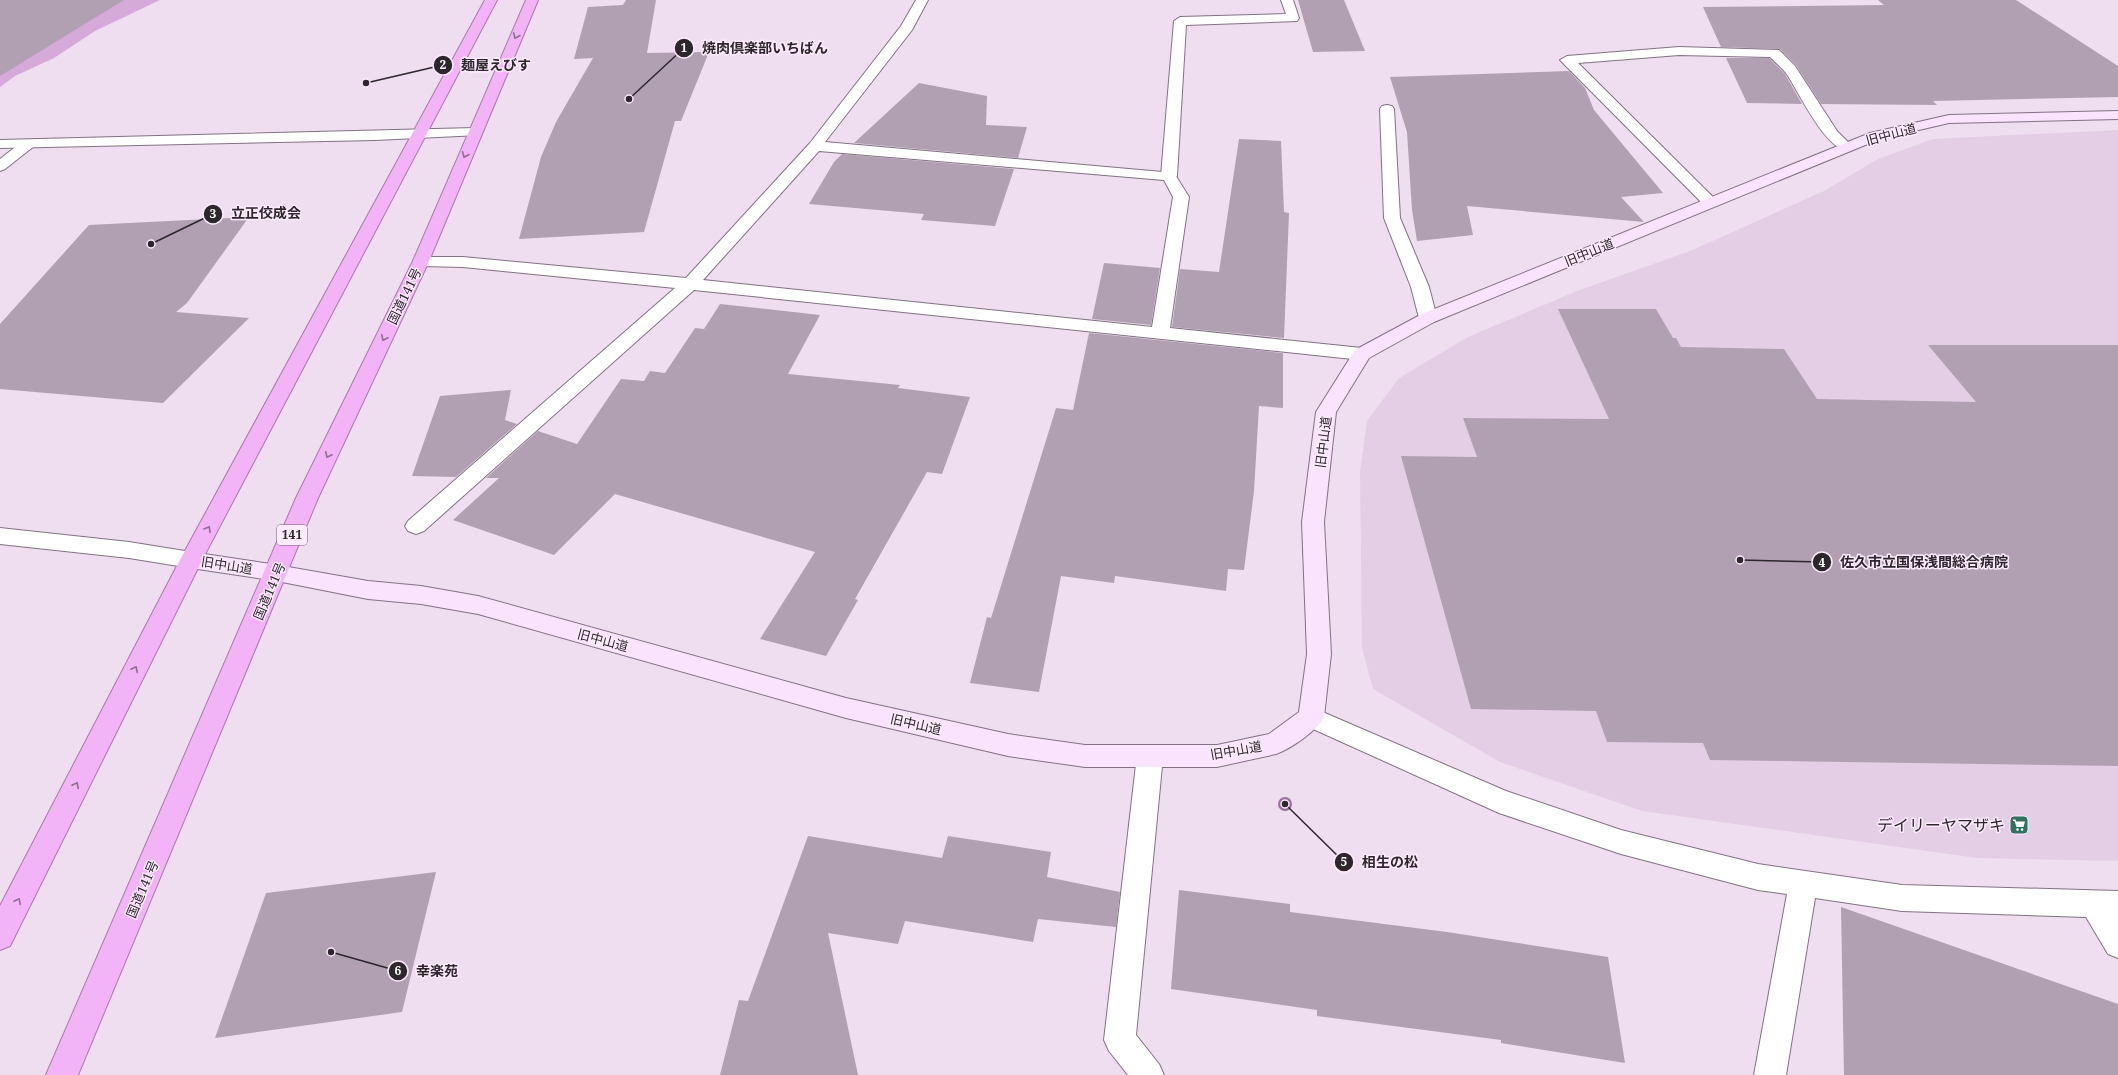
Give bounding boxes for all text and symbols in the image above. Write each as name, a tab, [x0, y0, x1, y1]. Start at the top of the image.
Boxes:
one-way arrow	[513, 31, 521, 39]
callout: 焼肉倶楽部いちばん	[674, 35, 836, 61]
text: 焼肉倶楽部いちばん	[702, 38, 828, 57]
text: 1	[681, 39, 688, 56]
callout: 麺屋えびす	[433, 52, 539, 78]
text: 麺屋えびす	[461, 55, 531, 74]
text: 2	[440, 56, 447, 73]
street label: 旧中山道	[1864, 119, 1918, 149]
one-way arrow	[462, 152, 470, 159]
callout: 立正佼成会	[203, 201, 309, 227]
text: 立正佼成会	[231, 203, 301, 222]
text: 3	[210, 205, 217, 222]
street label: 旧中山道	[1562, 234, 1616, 270]
street label: 国道141号	[383, 265, 425, 327]
one-way arrow	[381, 334, 389, 341]
street label: 旧中山道	[1311, 415, 1335, 469]
one-way arrow	[325, 451, 333, 459]
road number: 141	[277, 525, 307, 545]
one-way arrow	[204, 526, 211, 533]
callout: 佐久市立国保浅間総合病院	[1812, 549, 2016, 575]
street label: 旧中山道	[200, 552, 254, 578]
text: 佐久市立国保浅間総合病院	[1840, 552, 2008, 571]
text: 4	[1819, 554, 1826, 571]
street label: 国道141号	[249, 559, 289, 623]
street label: 旧中山道	[576, 625, 630, 655]
one-way arrow	[130, 666, 138, 673]
street label: 旧中山道	[889, 709, 943, 739]
street label: 旧中山道	[1209, 737, 1263, 763]
one-way arrow	[71, 782, 79, 789]
place label: デイリーヤマザキ	[1877, 814, 2005, 836]
supermarket icon: デイリーヤマザキ	[2008, 814, 2030, 836]
callout: 相生の松	[1334, 849, 1426, 875]
text: 相生の松	[1362, 852, 1418, 871]
text: 5	[1341, 853, 1348, 870]
street label: 国道141号	[122, 857, 162, 921]
one-way arrow	[13, 898, 20, 905]
callout: 幸楽苑	[388, 958, 466, 984]
text: 幸楽苑	[416, 961, 458, 980]
text: 6	[395, 962, 402, 979]

